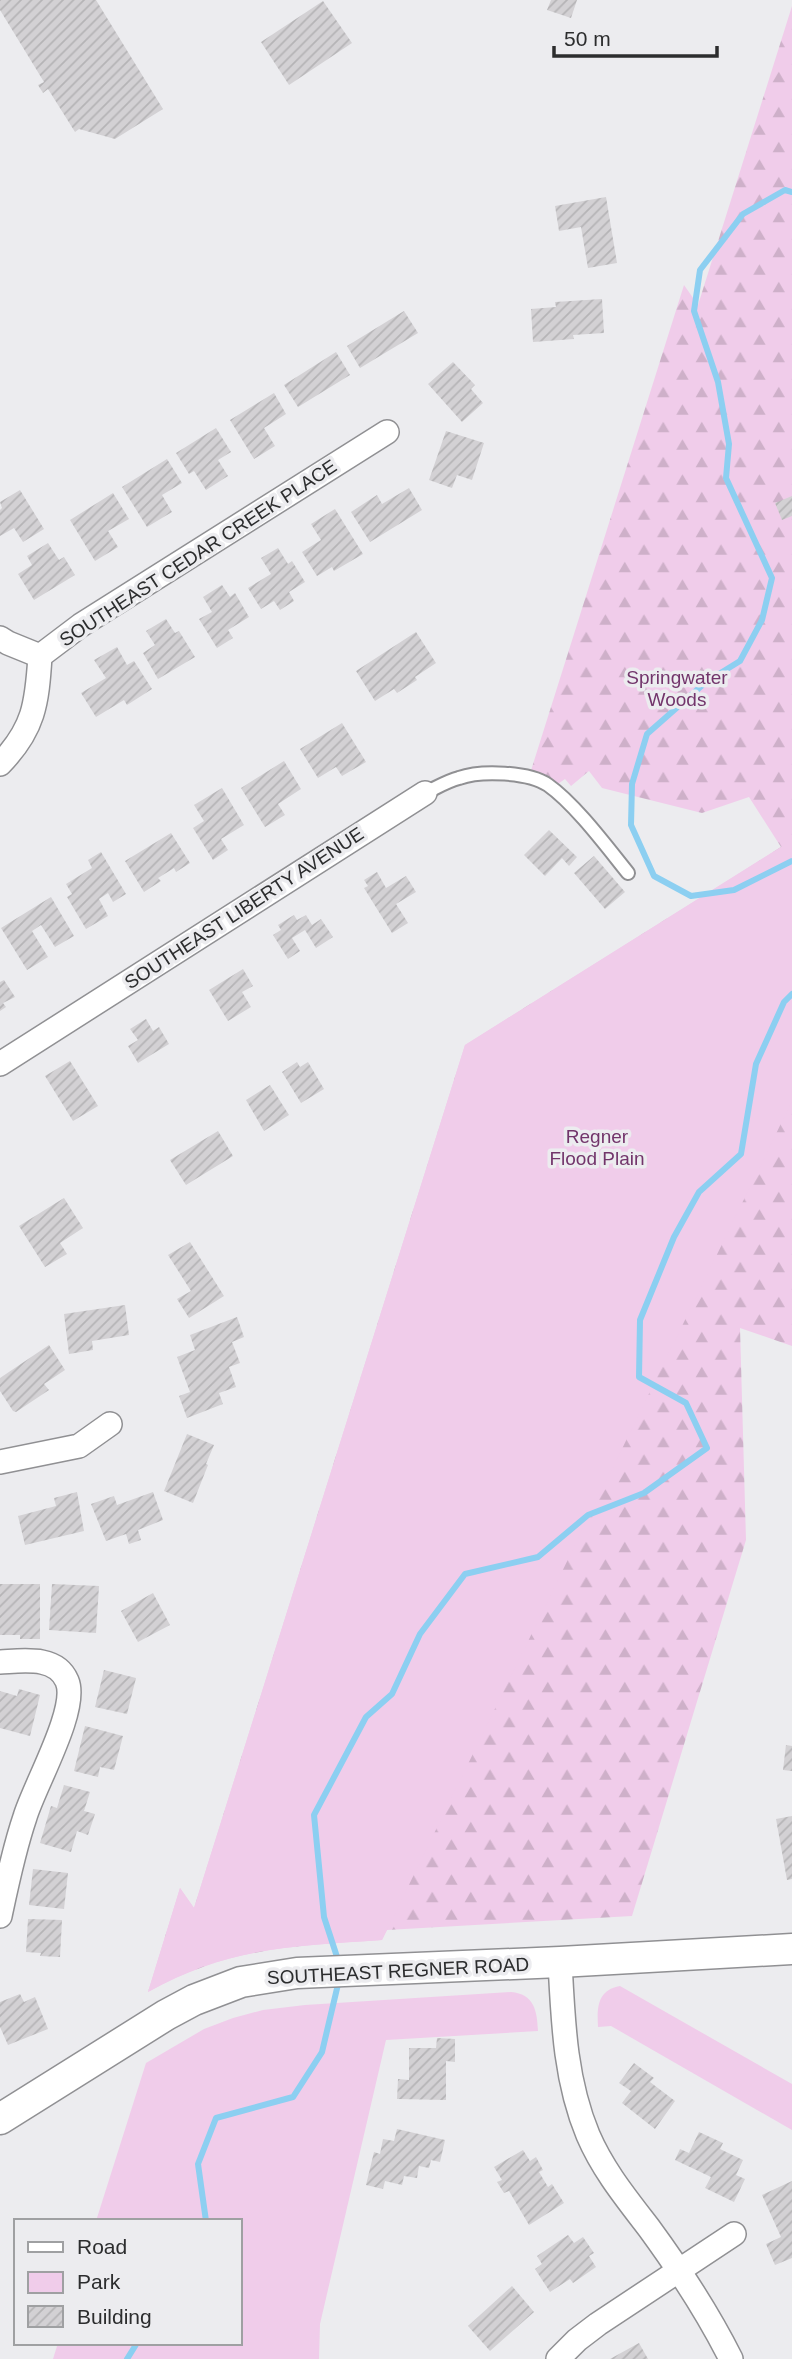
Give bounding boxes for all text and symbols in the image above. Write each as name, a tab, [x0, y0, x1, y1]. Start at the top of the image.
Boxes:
scale bar	[554, 14, 717, 58]
text: 50 m	[564, 27, 611, 50]
street label: SOUTHEAST CEDAR CREEK PLACE	[56, 455, 340, 651]
park label: Springwater Woods	[626, 667, 728, 710]
street label: SOUTHEAST LIBERTY AVENUE	[121, 823, 367, 993]
park label: Regner Flood Plain	[549, 1126, 645, 1169]
street label: SOUTHEAST REGNER ROAD	[266, 1954, 530, 1988]
legend	[14, 2219, 242, 2345]
text: Road	[77, 2235, 127, 2258]
text: Park	[77, 2270, 121, 2293]
text: Building	[77, 2305, 152, 2328]

